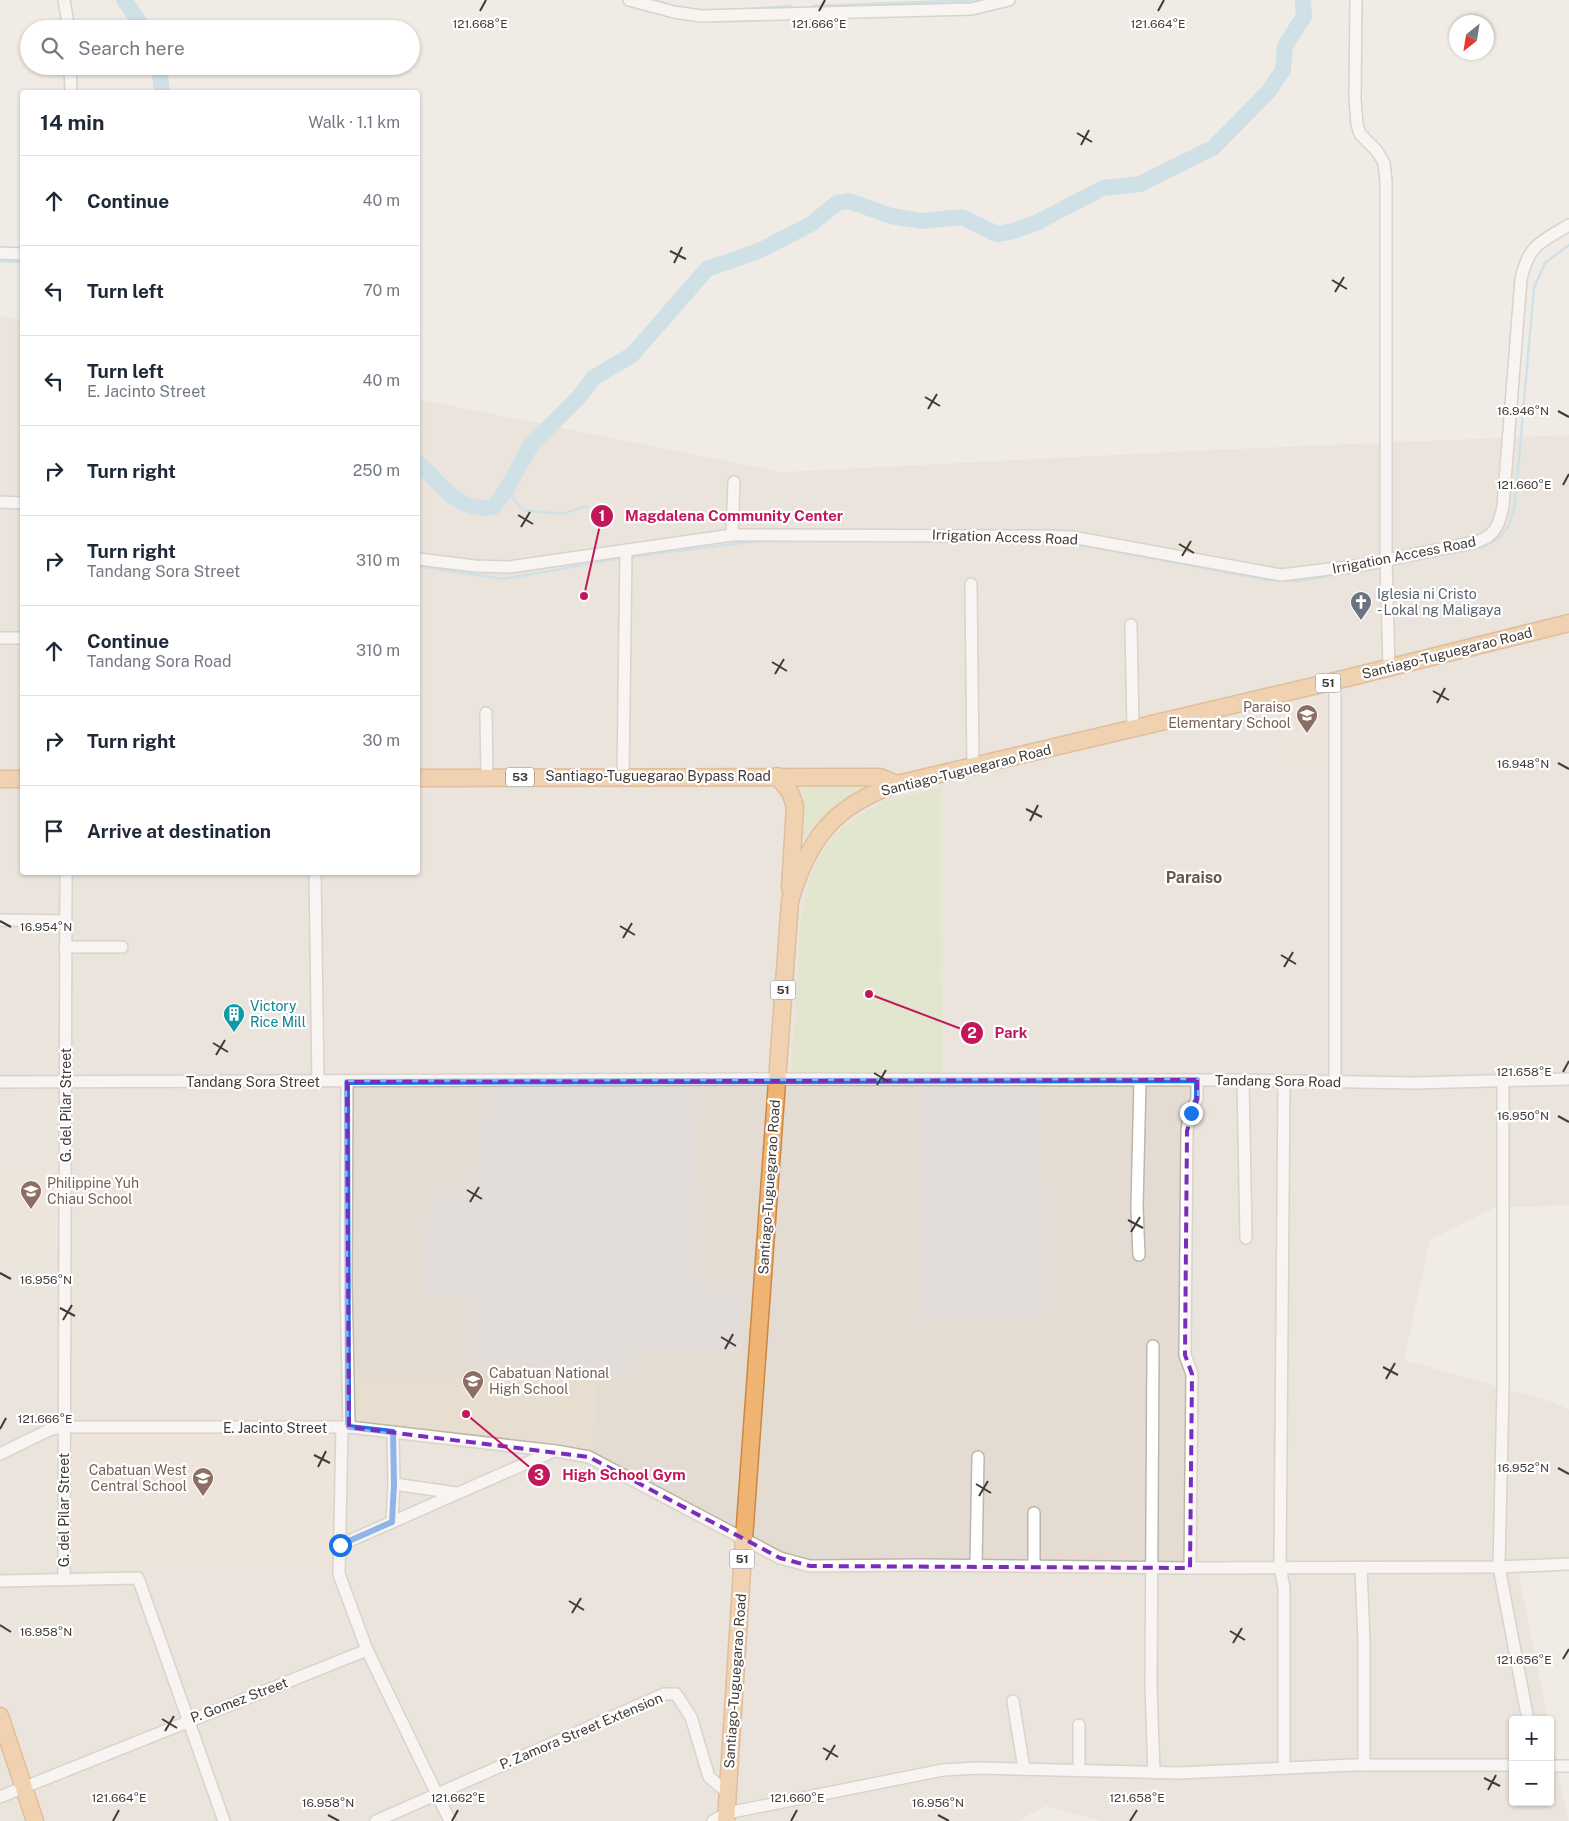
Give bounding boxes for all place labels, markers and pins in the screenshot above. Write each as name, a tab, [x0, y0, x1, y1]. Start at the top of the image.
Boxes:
callout: Magdalena Community Center	[589, 501, 853, 531]
place label: Iglesia ni Cristo - Lokal ng Maligaya	[1377, 586, 1501, 618]
church icon: Iglesia ni Cristo - Lokal ng Maligaya	[1349, 590, 1373, 621]
place label: Paraiso Elementary School	[1168, 699, 1291, 731]
school or university icon: Paraiso Elementary School	[1295, 703, 1319, 734]
place label: Victory Rice Mill	[250, 998, 306, 1030]
building icon: Victory Rice Mill	[222, 1002, 246, 1033]
callout: Park	[960, 1018, 1037, 1048]
place label: Philippine Yuh Chiau School	[47, 1175, 139, 1207]
school or university icon: Philippine Yuh Chiau School	[19, 1179, 43, 1210]
place label: Cabatuan National High School	[489, 1365, 610, 1397]
school or university icon: Cabatuan National High School	[461, 1369, 485, 1400]
callout: High School Gym	[527, 1460, 695, 1490]
place label: Cabatuan West Central School	[89, 1462, 187, 1494]
school or university icon: Cabatuan West Central School	[191, 1466, 215, 1497]

